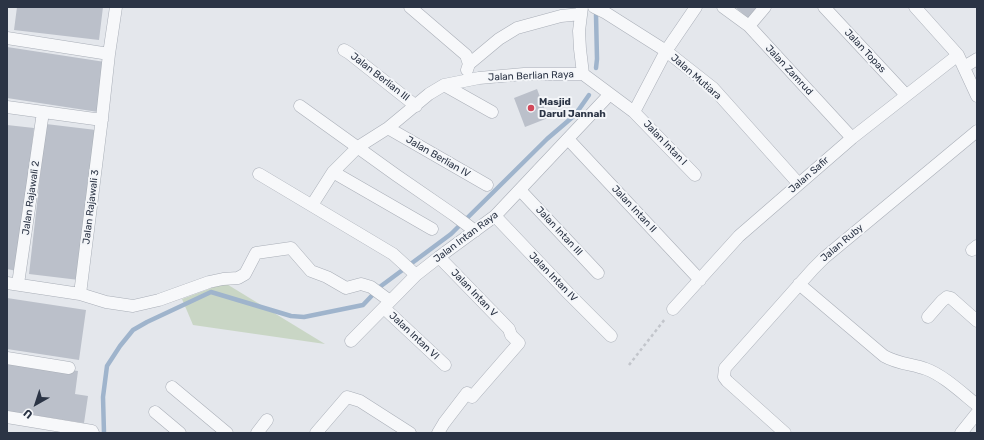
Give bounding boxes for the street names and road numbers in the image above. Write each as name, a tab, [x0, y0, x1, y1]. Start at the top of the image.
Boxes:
street label: Jalan Topas	[842, 27, 888, 75]
street label: Jalan Zamrud	[763, 42, 815, 98]
street label: Jalan Berlian III	[348, 50, 412, 104]
street label: Jalan Mutiara	[668, 52, 724, 102]
street label: Jalan Berlian Raya	[488, 69, 574, 83]
street label: Jalan Intan I	[641, 118, 689, 168]
street label: Jalan Berlian IV	[404, 134, 472, 180]
street label: Jalan Safir	[786, 154, 832, 196]
street label: Jalan Rajawali 2	[20, 160, 42, 236]
street label: Jalan Rajawali 3	[80, 169, 102, 245]
street label: Jalan Intan II	[609, 183, 659, 235]
street label: Jalan Intan III	[533, 204, 585, 258]
street label: Jalan Intan Raya	[431, 209, 501, 265]
street label: Jalan Ruby	[818, 222, 866, 264]
street label: Jalan Intan IV	[526, 250, 580, 304]
street label: Jalan Intan V	[448, 267, 500, 319]
street label: Jalan Intan VI	[386, 310, 442, 362]

